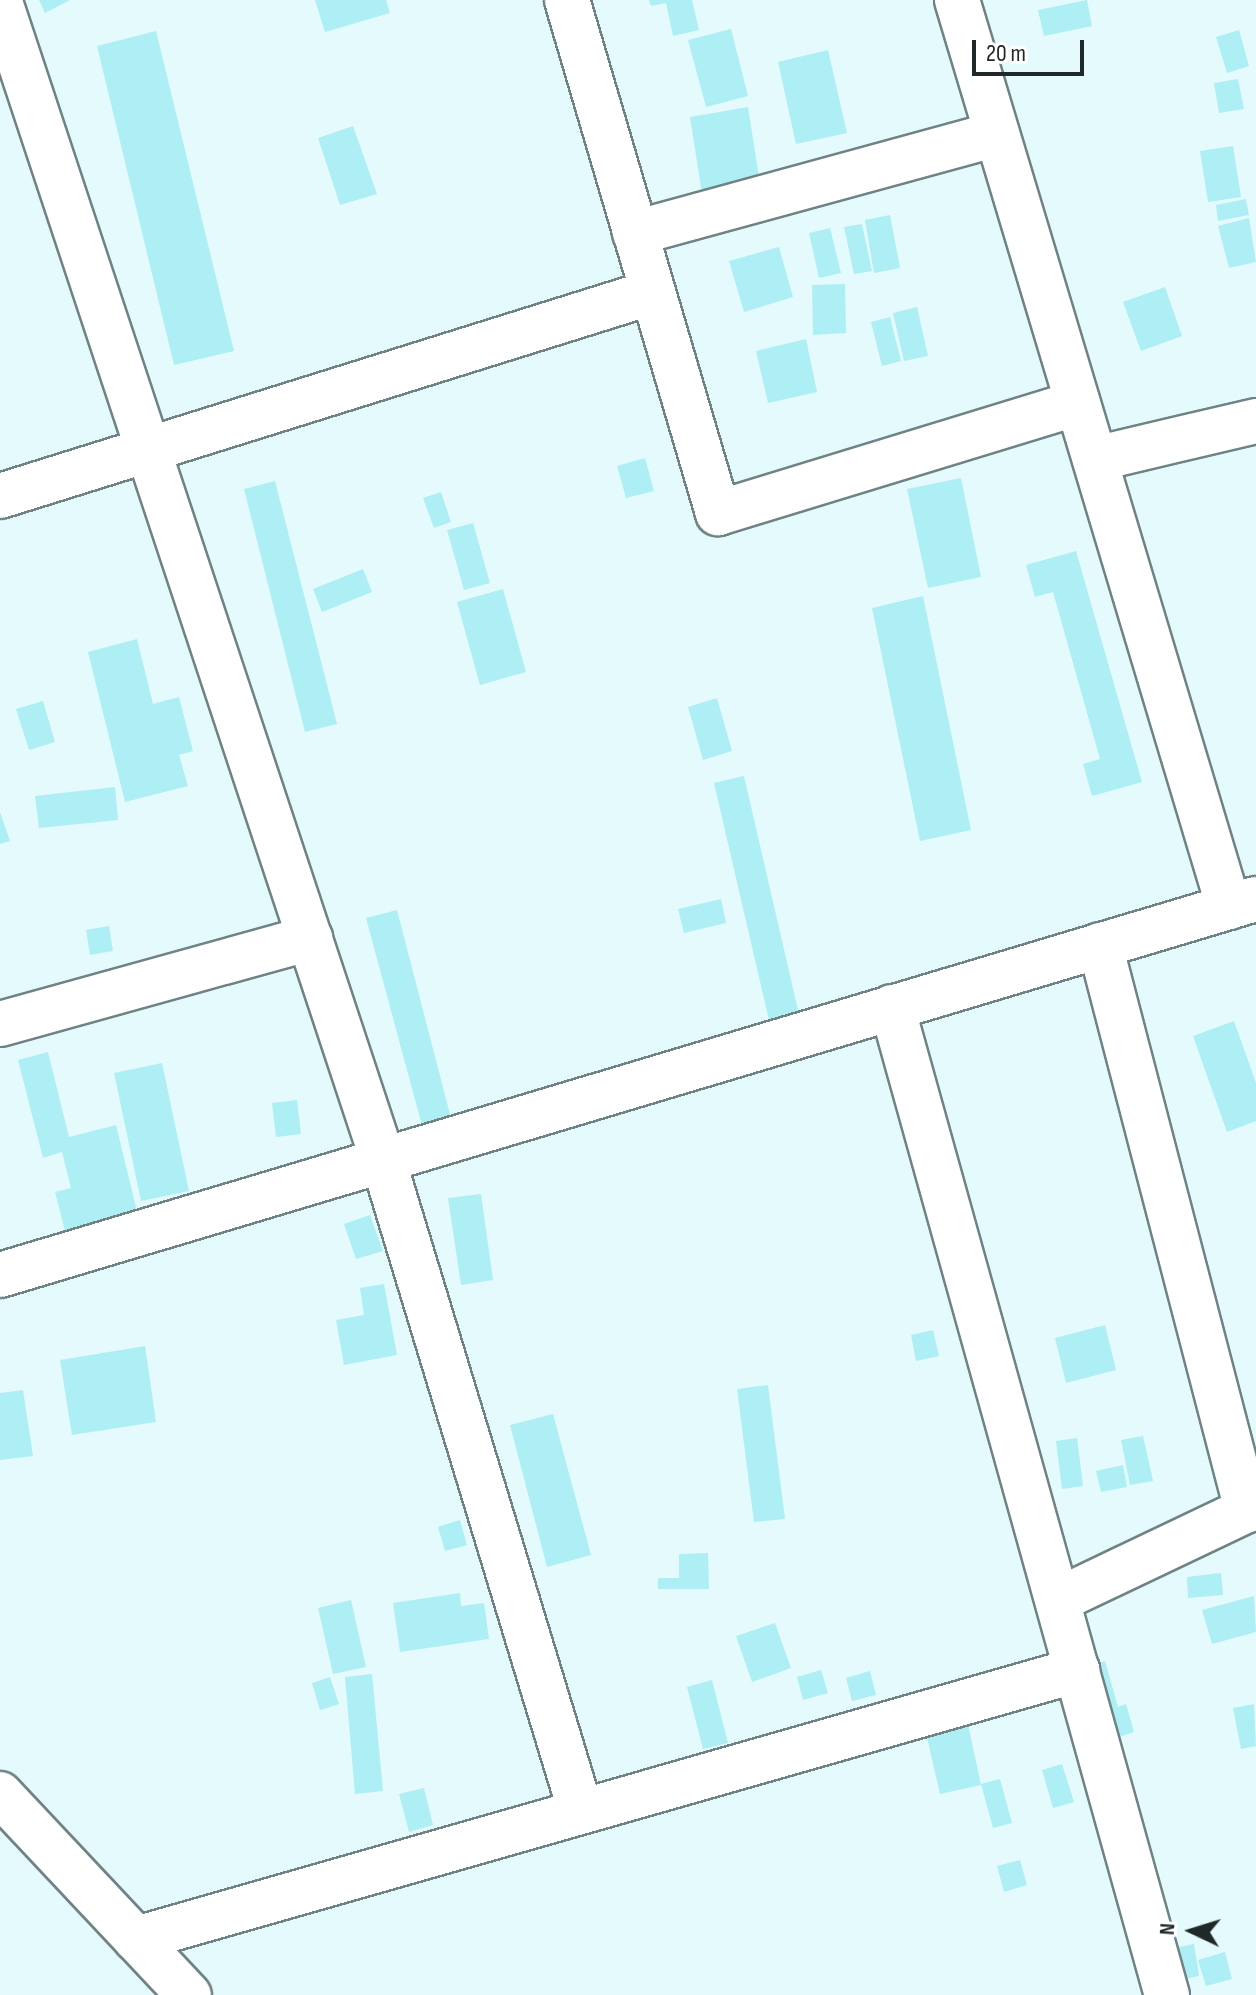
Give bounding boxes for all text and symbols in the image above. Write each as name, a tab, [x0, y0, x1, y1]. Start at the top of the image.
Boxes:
scale bar	[976, 24, 1088, 74]
text: 20 m	[986, 39, 1026, 68]
north arrow	[1152, 1891, 1232, 1971]
text: N	[1154, 1922, 1181, 1936]

